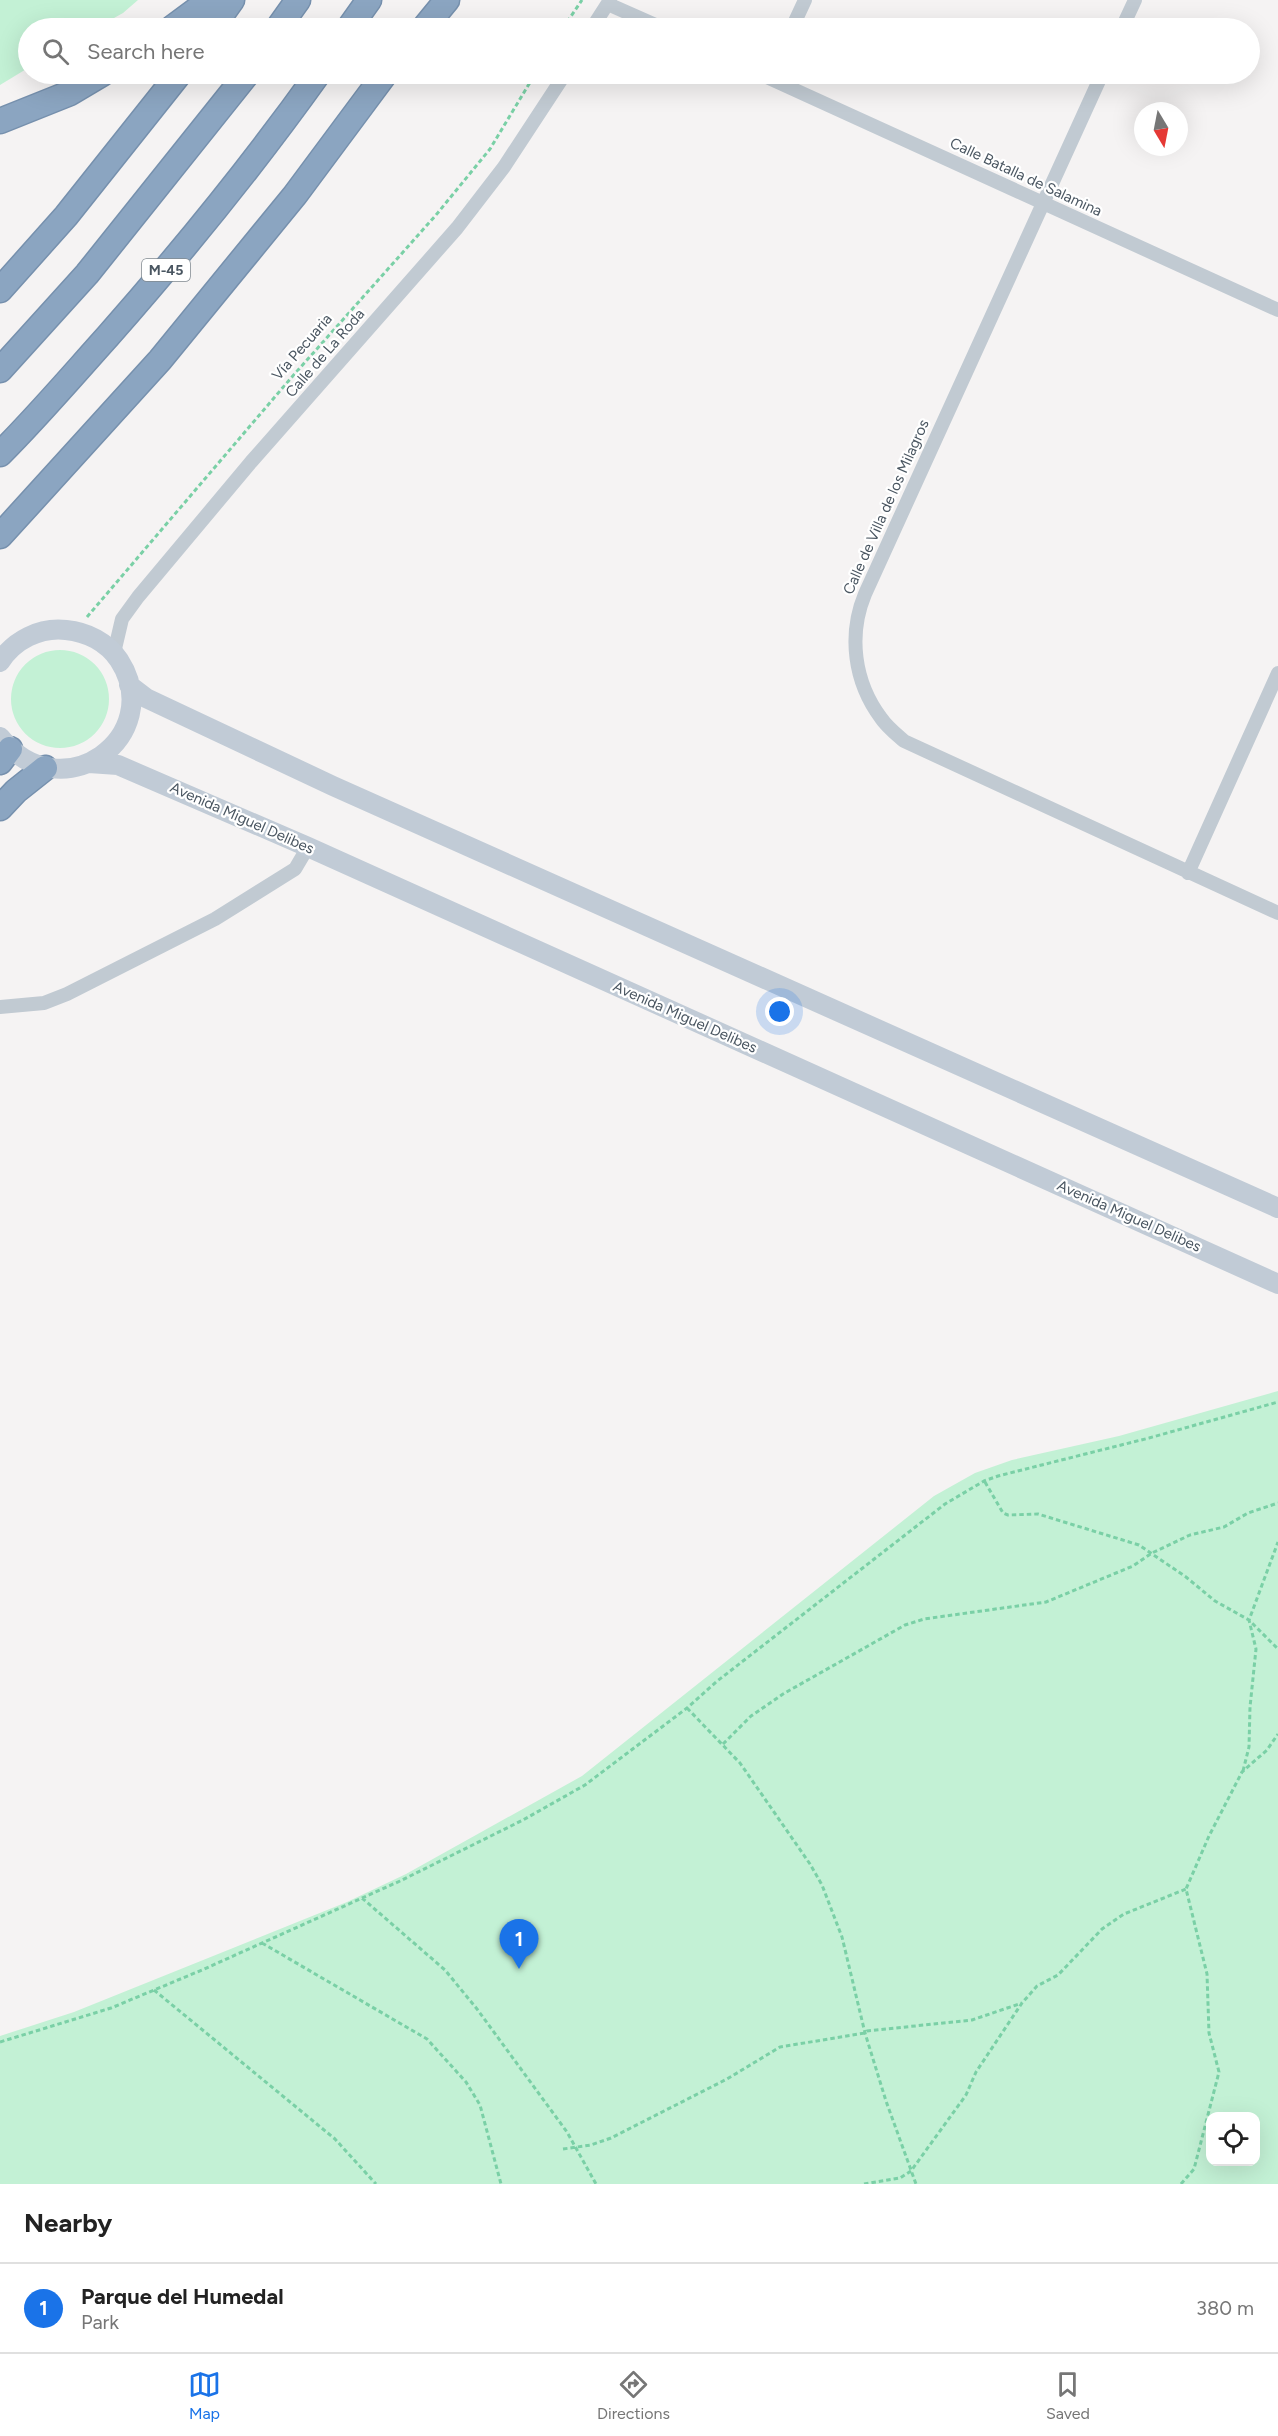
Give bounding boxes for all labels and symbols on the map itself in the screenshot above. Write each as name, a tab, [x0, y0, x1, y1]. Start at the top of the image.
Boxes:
north arrow	[1134, 102, 1188, 156]
street label: Calle Batalla de Salamina	[947, 134, 1105, 220]
road number: M-45	[142, 259, 190, 281]
street label: Calle de La Roda	[282, 305, 368, 401]
street label: Vía Pecuaria	[268, 310, 336, 384]
street label: Calle de Villa de los Milagros	[839, 417, 933, 597]
street label: Avenida Miguel Delibes	[167, 778, 317, 858]
street label: Avenida Miguel Delibes	[610, 977, 760, 1057]
your location	[765, 997, 794, 1026]
street label: Avenida Miguel Delibes	[1054, 1176, 1204, 1256]
pin: 1	[500, 1920, 538, 1969]

